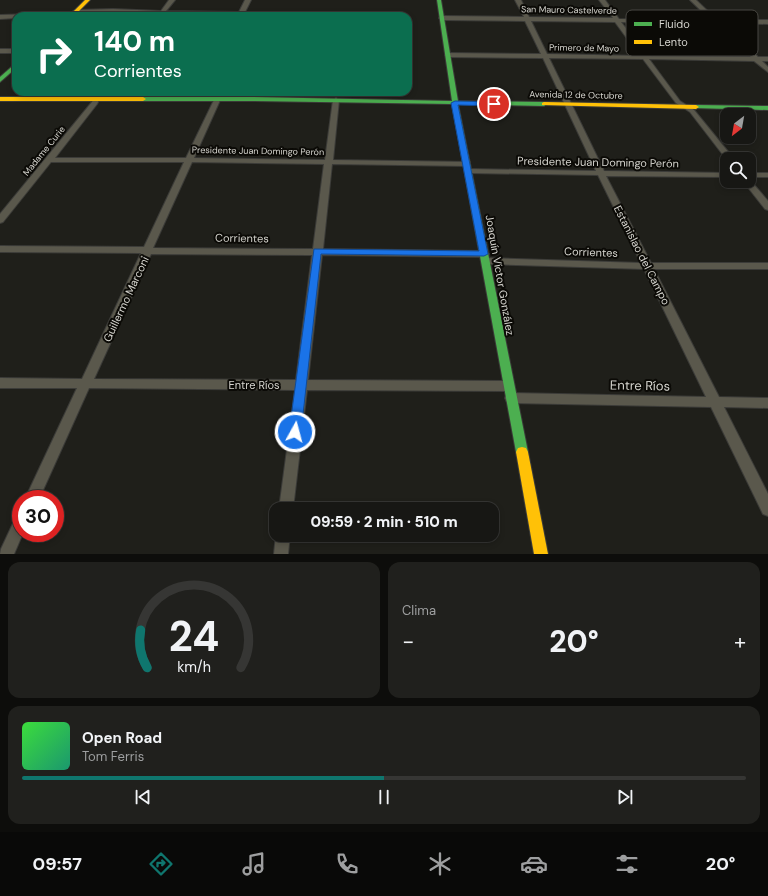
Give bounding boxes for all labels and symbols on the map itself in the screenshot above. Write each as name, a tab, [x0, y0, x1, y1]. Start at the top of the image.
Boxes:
street label: San Mauro Castelverde	[521, 3, 617, 17]
legend	[626, 10, 758, 56]
text: Fluido	[659, 17, 690, 31]
text: Lento	[659, 35, 688, 49]
street label: Primero de Mayo	[549, 41, 619, 55]
pin	[477, 87, 511, 121]
street label: Avenida 12 de Octubre	[529, 88, 623, 102]
north arrow	[720, 108, 756, 144]
street label: Madame Curie	[20, 124, 68, 178]
street label: Presidente Juan Domingo Perón	[192, 144, 324, 158]
street label: Presidente Juan Domingo Perón	[517, 154, 679, 170]
street label: Estanislao del Campo	[611, 203, 673, 307]
street label: Joaquín Víctor González	[482, 213, 518, 337]
street label: Corrientes	[215, 231, 269, 245]
street label: Corrientes	[564, 244, 618, 260]
street label: Guillermo Marconi	[100, 254, 152, 344]
street label: Entre Ríos	[610, 376, 670, 395]
street label: Entre Ríos	[229, 378, 279, 392]
position arrow	[274, 411, 316, 453]
speed limit sign: 30	[12, 490, 64, 542]

